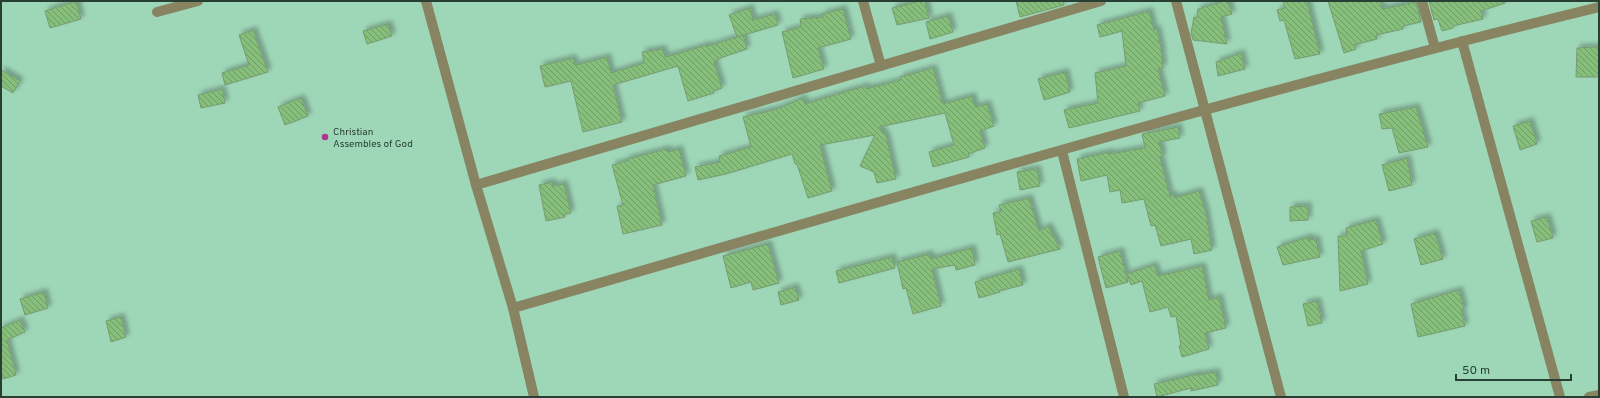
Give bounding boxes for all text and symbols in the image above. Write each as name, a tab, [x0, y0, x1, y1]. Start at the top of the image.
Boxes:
place label: Christian Assembles of God	[333, 126, 413, 151]
marker: Christian Assembles of God	[320, 132, 330, 142]
scale bar	[1456, 356, 1571, 382]
text: 50 m	[1462, 363, 1490, 379]

